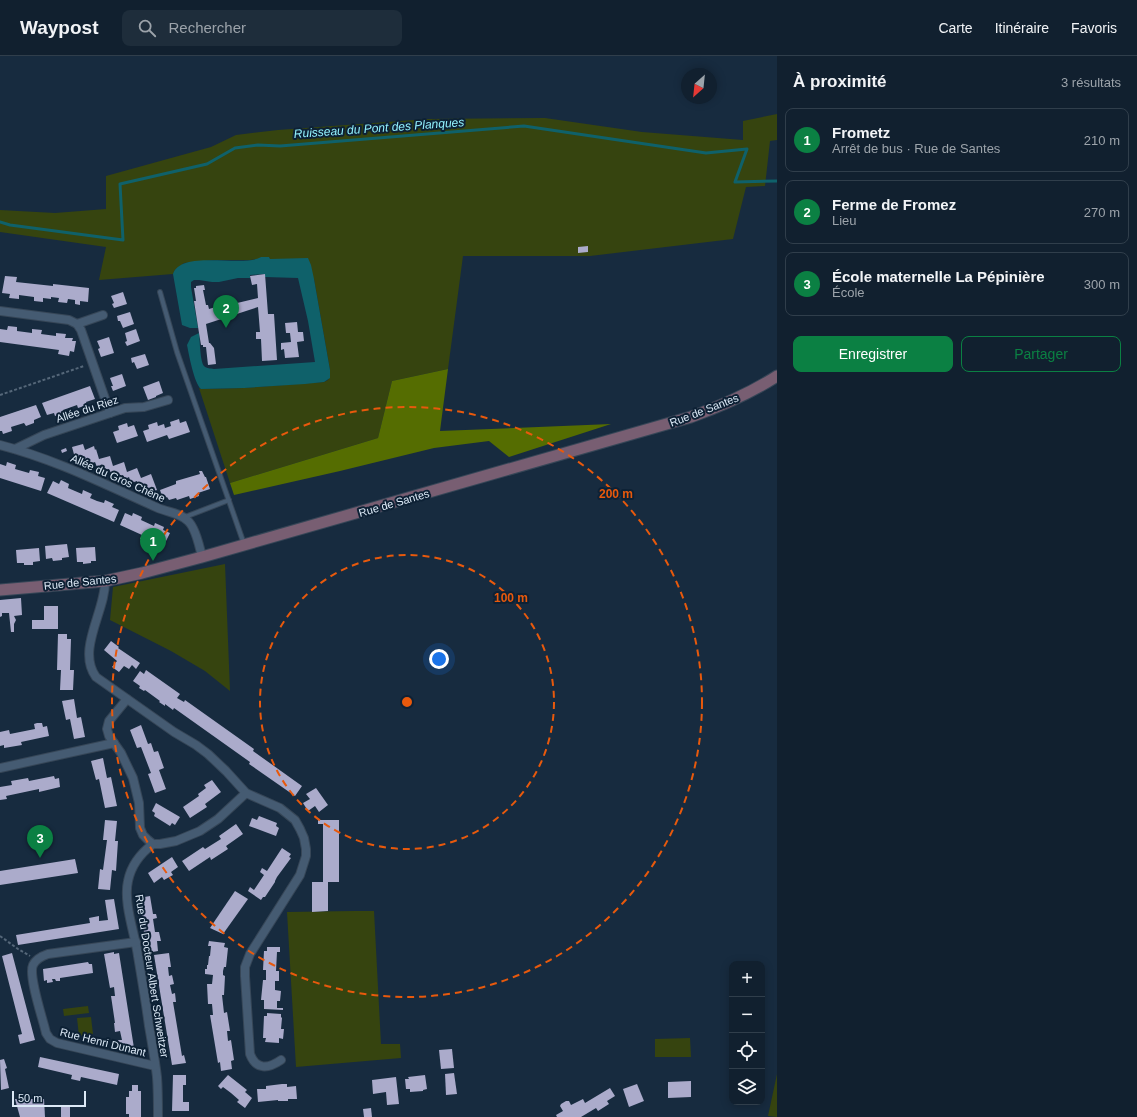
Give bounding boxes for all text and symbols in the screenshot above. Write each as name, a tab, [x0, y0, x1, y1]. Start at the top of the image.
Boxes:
search box	[122, 10, 402, 46]
text: Waypost	[20, 17, 98, 38]
icon: search	[136, 17, 158, 39]
text: Rechercher	[168, 19, 246, 36]
text: Carte	[938, 20, 973, 36]
text: Itinéraire	[995, 20, 1049, 36]
text: Favoris	[1071, 20, 1117, 36]
north arrow	[681, 68, 717, 104]
text: À proximité	[793, 72, 887, 91]
text: 3 résultats	[1061, 75, 1121, 90]
water label: Ruisseau du Pont des Planques	[293, 115, 465, 141]
text: Frometz	[832, 124, 890, 141]
text: 1	[803, 133, 811, 148]
text: 210 m	[1084, 133, 1120, 148]
text: Arrêt de bus · Rue de Santes	[832, 141, 1000, 156]
text: Ferme de Fromez	[832, 196, 956, 213]
text: 2	[803, 205, 811, 220]
text: 270 m	[1084, 205, 1120, 220]
text: Lieu	[832, 213, 857, 228]
text: École maternelle La Pépinière	[832, 268, 1045, 285]
text: 3	[803, 277, 811, 292]
text: 300 m	[1084, 277, 1120, 292]
text: École	[832, 285, 865, 300]
pin: 2	[213, 295, 239, 328]
button: Enregistrer	[793, 336, 953, 372]
button: Partager	[961, 336, 1121, 372]
street label: Rue de Santes	[668, 391, 741, 429]
street label: Allée du Riez	[54, 393, 120, 425]
street label: Allée du Gros Chêne	[69, 452, 167, 504]
street label: Rue de Santes	[357, 487, 431, 519]
text: 200 m	[599, 487, 633, 501]
pin: 1	[140, 528, 166, 561]
street label: Rue de Santes	[43, 572, 117, 592]
text: 100 m	[494, 591, 528, 605]
your location	[429, 649, 449, 669]
centre of rings	[400, 695, 414, 709]
pin: 3	[27, 825, 53, 858]
street label: Rue du Docteur Albert Schweitzer	[133, 894, 171, 1059]
map controls	[729, 961, 765, 1105]
button: +	[729, 961, 765, 997]
button: −	[729, 997, 765, 1033]
street label: Rue Henri Dunant	[59, 1026, 147, 1058]
button: locate	[729, 1033, 765, 1069]
button: layers	[729, 1069, 765, 1105]
scale bar	[12, 1089, 86, 1108]
text: 50 m	[18, 1092, 42, 1104]

